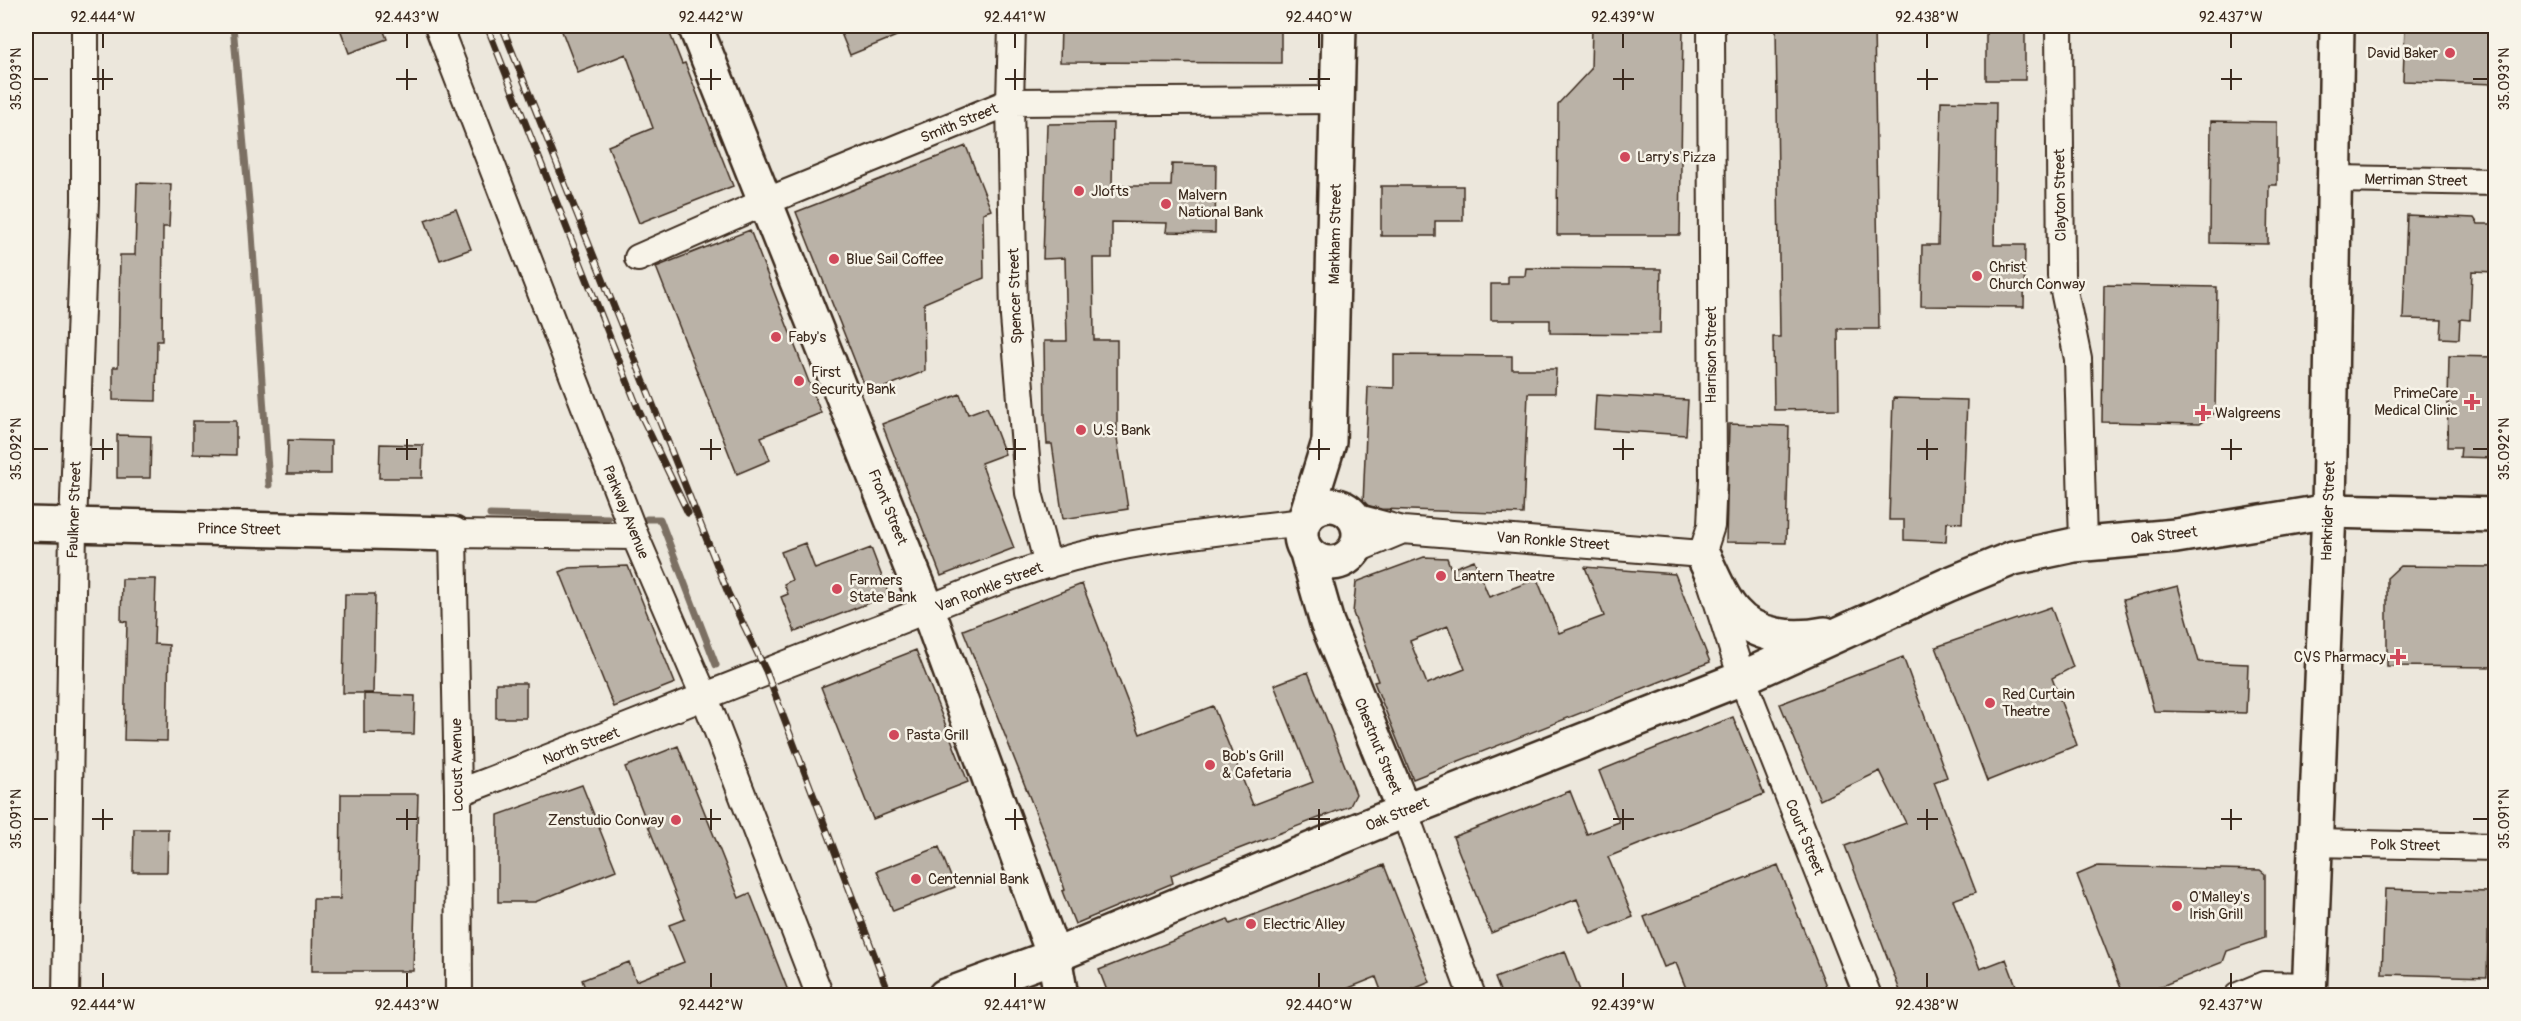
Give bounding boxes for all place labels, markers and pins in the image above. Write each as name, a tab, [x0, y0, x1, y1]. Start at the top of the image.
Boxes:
place label: David Baker	[2367, 44, 2439, 63]
marker: David Baker	[2443, 46, 2457, 60]
place label: Larry's Pizza	[1637, 148, 1716, 167]
marker: Larry's Pizza	[1618, 150, 1632, 164]
place label: Jlofts	[1091, 182, 1129, 201]
marker: Jlofts	[1072, 184, 1086, 198]
place label: Malvern National Bank	[1178, 186, 1264, 222]
marker: Malvern National Bank	[1159, 197, 1173, 211]
place label: Blue Sail Coffee	[846, 250, 944, 269]
marker: Blue Sail Coffee	[827, 252, 841, 266]
place label: Christ Church Conway	[1989, 258, 2086, 294]
marker: Christ Church Conway	[1970, 269, 1984, 283]
place label: Faby's	[788, 328, 827, 347]
marker: Faby's	[769, 330, 783, 344]
place label: First Security Bank	[811, 363, 897, 399]
marker: First Security Bank	[792, 374, 806, 388]
place label: PrimeCare Medical Clinic	[2374, 384, 2459, 420]
marker: PrimeCare Medical Clinic	[2463, 393, 2481, 411]
place label: Walgreens	[2215, 404, 2281, 423]
marker: Walgreens	[2196, 406, 2210, 420]
place label: U.S. Bank	[1093, 421, 1151, 440]
marker: U.S. Bank	[1074, 423, 1088, 437]
place label: Lantern Theatre	[1453, 567, 1555, 586]
marker: Lantern Theatre	[1434, 569, 1448, 583]
place label: Farmers State Bank	[849, 571, 918, 607]
marker: Farmers State Bank	[830, 582, 844, 596]
place label: CVS Pharmacy	[2294, 648, 2387, 667]
marker: CVS Pharmacy	[2391, 650, 2405, 664]
place label: Red Curtain Theatre	[2002, 685, 2075, 721]
marker: Red Curtain Theatre	[1983, 696, 1997, 710]
place label: Pasta Grill	[906, 726, 969, 745]
marker: Pasta Grill	[887, 728, 901, 742]
place label: Bob's Grill & Cafetaria	[1222, 747, 1292, 783]
marker: Bob's Grill & Cafetaria	[1203, 758, 1217, 772]
place label: Zenstudio Conway	[548, 811, 665, 830]
marker: Zenstudio Conway	[669, 813, 683, 827]
place label: Centennial Bank	[928, 870, 1030, 889]
marker: Centennial Bank	[909, 872, 923, 886]
place label: O'Malley's Irish Grill	[2189, 888, 2250, 924]
marker: O'Malley's Irish Grill	[2170, 899, 2184, 913]
place label: Electric Alley	[1263, 915, 1346, 934]
marker: Electric Alley	[1244, 917, 1258, 931]

